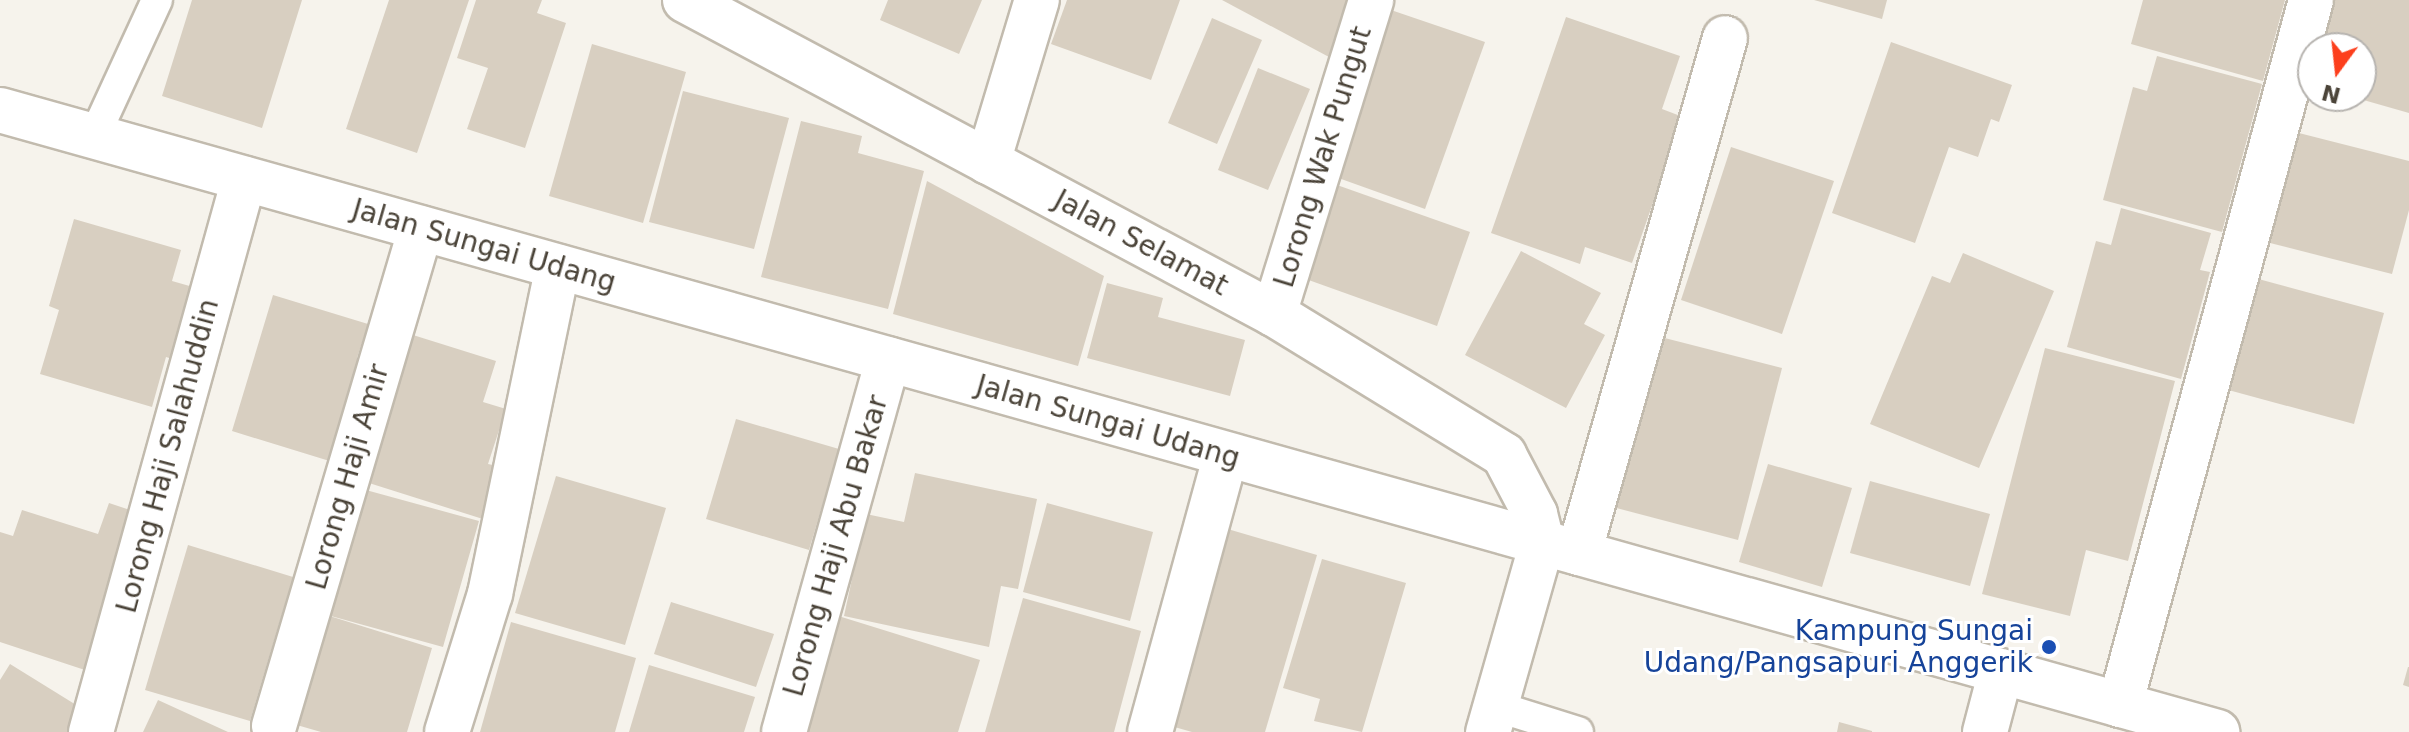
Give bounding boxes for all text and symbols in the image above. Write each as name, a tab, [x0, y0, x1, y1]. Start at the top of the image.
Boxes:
street label: Lorong Wak Pungut	[1267, 22, 1379, 292]
north arrow	[2297, 32, 2377, 112]
text: N	[2319, 79, 2343, 108]
street label: Jalan Selamat	[1048, 183, 1234, 303]
street label: Jalan Sungai Udang	[348, 192, 620, 300]
street label: Lorong Haji Salahuddin	[110, 295, 226, 617]
street label: Lorong Haji Amir	[300, 360, 396, 594]
street label: Jalan Sungai Udang	[972, 368, 1244, 476]
street label: Lorong Haji Abu Bakar	[777, 392, 895, 700]
place label: Kampung Sungai Udang/Pangsapuri Anggerik	[1644, 614, 2033, 680]
marker: Kampung Sungai Udang/Pangsapuri Anggerik	[2040, 638, 2058, 656]

